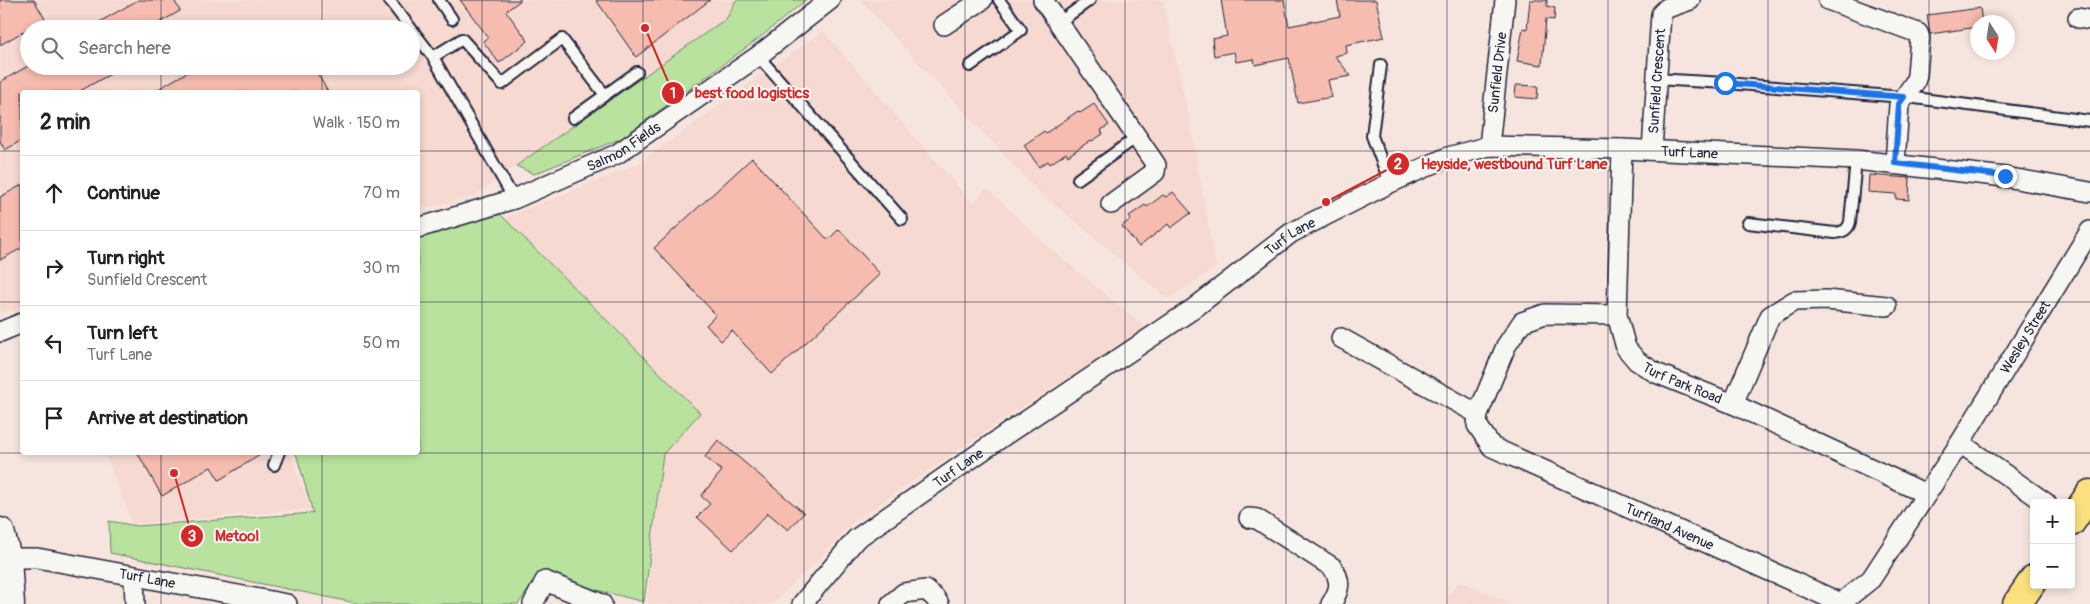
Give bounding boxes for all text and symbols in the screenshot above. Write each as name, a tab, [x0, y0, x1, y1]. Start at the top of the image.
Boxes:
north arrow	[1970, 15, 2015, 60]
search box	[20, 20, 420, 75]
street label: Sunfield Crescent	[1645, 28, 1669, 134]
street label: Sunfield Drive	[1485, 31, 1510, 114]
icon: search	[38, 34, 66, 62]
text: Search here	[78, 36, 171, 60]
route start	[1714, 72, 1737, 95]
callout: best food logistics	[660, 78, 819, 108]
text: 1	[670, 84, 676, 103]
text: best food logistics	[695, 84, 809, 103]
text: 2 min	[40, 109, 90, 136]
text: Walk · 150 m	[313, 113, 400, 133]
street label: Salmon Fields	[584, 118, 665, 175]
street label: Turf Lane	[1661, 143, 1718, 163]
callout: Heyside, westbound Turf Lane	[1386, 149, 1617, 179]
text: 2	[1394, 155, 1402, 174]
text: Heyside, westbound Turf Lane	[1421, 155, 1608, 174]
route end	[1994, 165, 2017, 188]
icon: ahead	[40, 179, 68, 207]
text: Continue	[87, 181, 160, 205]
text: 70 m	[363, 183, 400, 203]
street label: Turf Lane	[1262, 214, 1318, 259]
text: Turn right	[87, 246, 165, 270]
icon: right	[40, 254, 68, 282]
text: 30 m	[362, 258, 400, 278]
text: Sunfield Crescent	[87, 270, 207, 290]
street label: Wesley Street	[1997, 297, 2054, 377]
text: Turn left	[87, 321, 157, 345]
icon: left	[40, 329, 68, 357]
text: 50 m	[363, 333, 400, 353]
text: Turf Lane	[87, 345, 152, 365]
street label: Turf Park Road	[1639, 359, 1725, 408]
icon: arrive	[40, 404, 68, 432]
text: Arrive at destination	[87, 406, 248, 430]
street label: Turf Lane	[930, 445, 987, 491]
map controls	[2030, 499, 2075, 589]
button: +	[2030, 499, 2075, 544]
street label: Turfland Avenue	[1622, 500, 1717, 554]
callout: Metool	[180, 521, 269, 551]
text: 3	[188, 527, 196, 546]
text: Metool	[215, 527, 259, 546]
button: −	[2030, 544, 2075, 589]
street label: Turf Lane	[118, 565, 177, 592]

